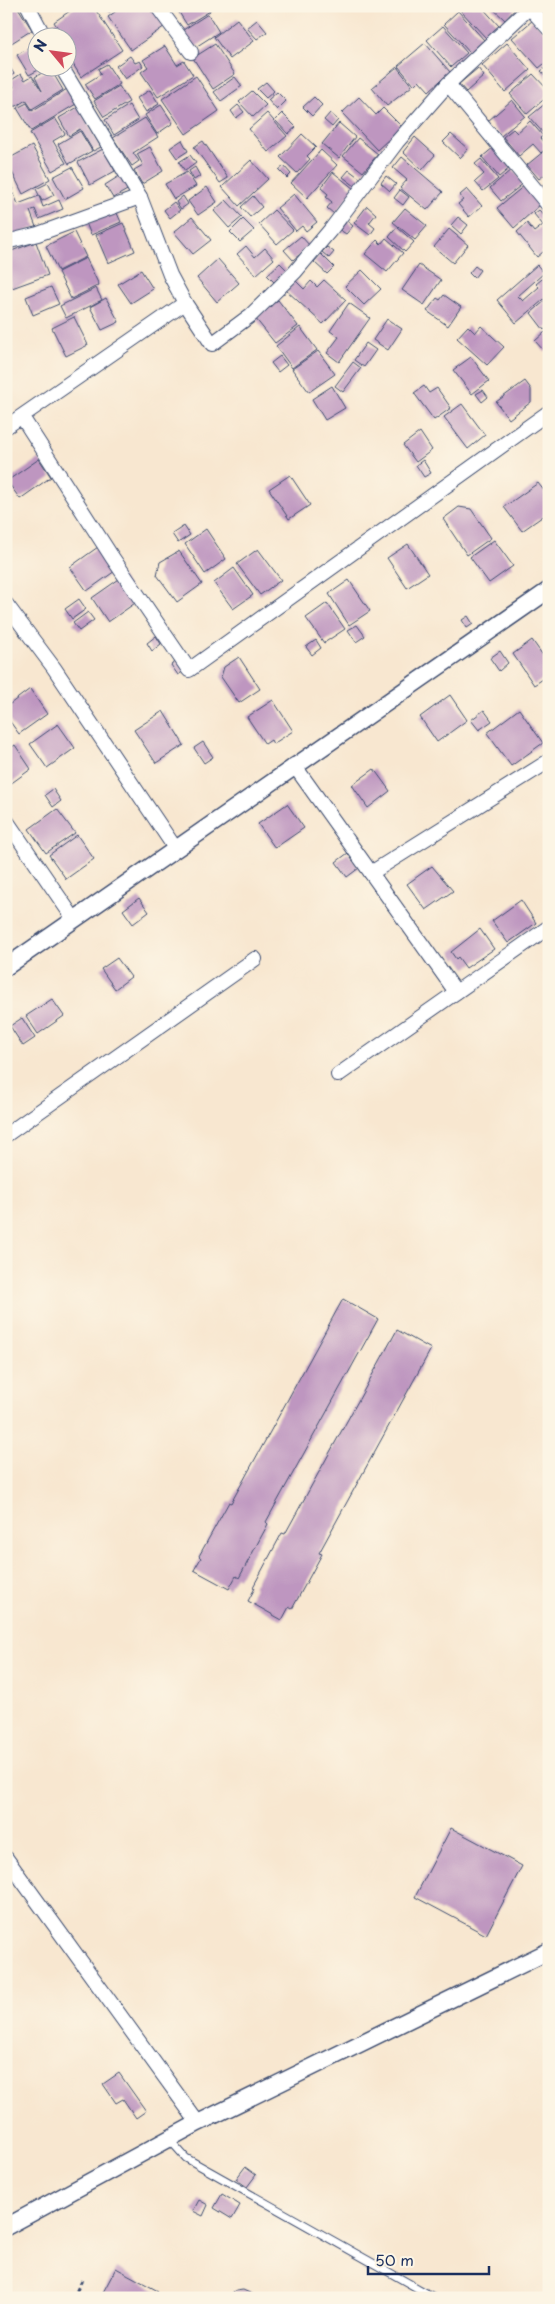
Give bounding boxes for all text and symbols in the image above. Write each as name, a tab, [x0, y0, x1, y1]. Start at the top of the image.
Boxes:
north arrow	[28, 28, 78, 78]
text: N	[28, 36, 52, 55]
scale bar	[368, 2244, 489, 2276]
text: 50 m	[375, 2248, 414, 2271]

